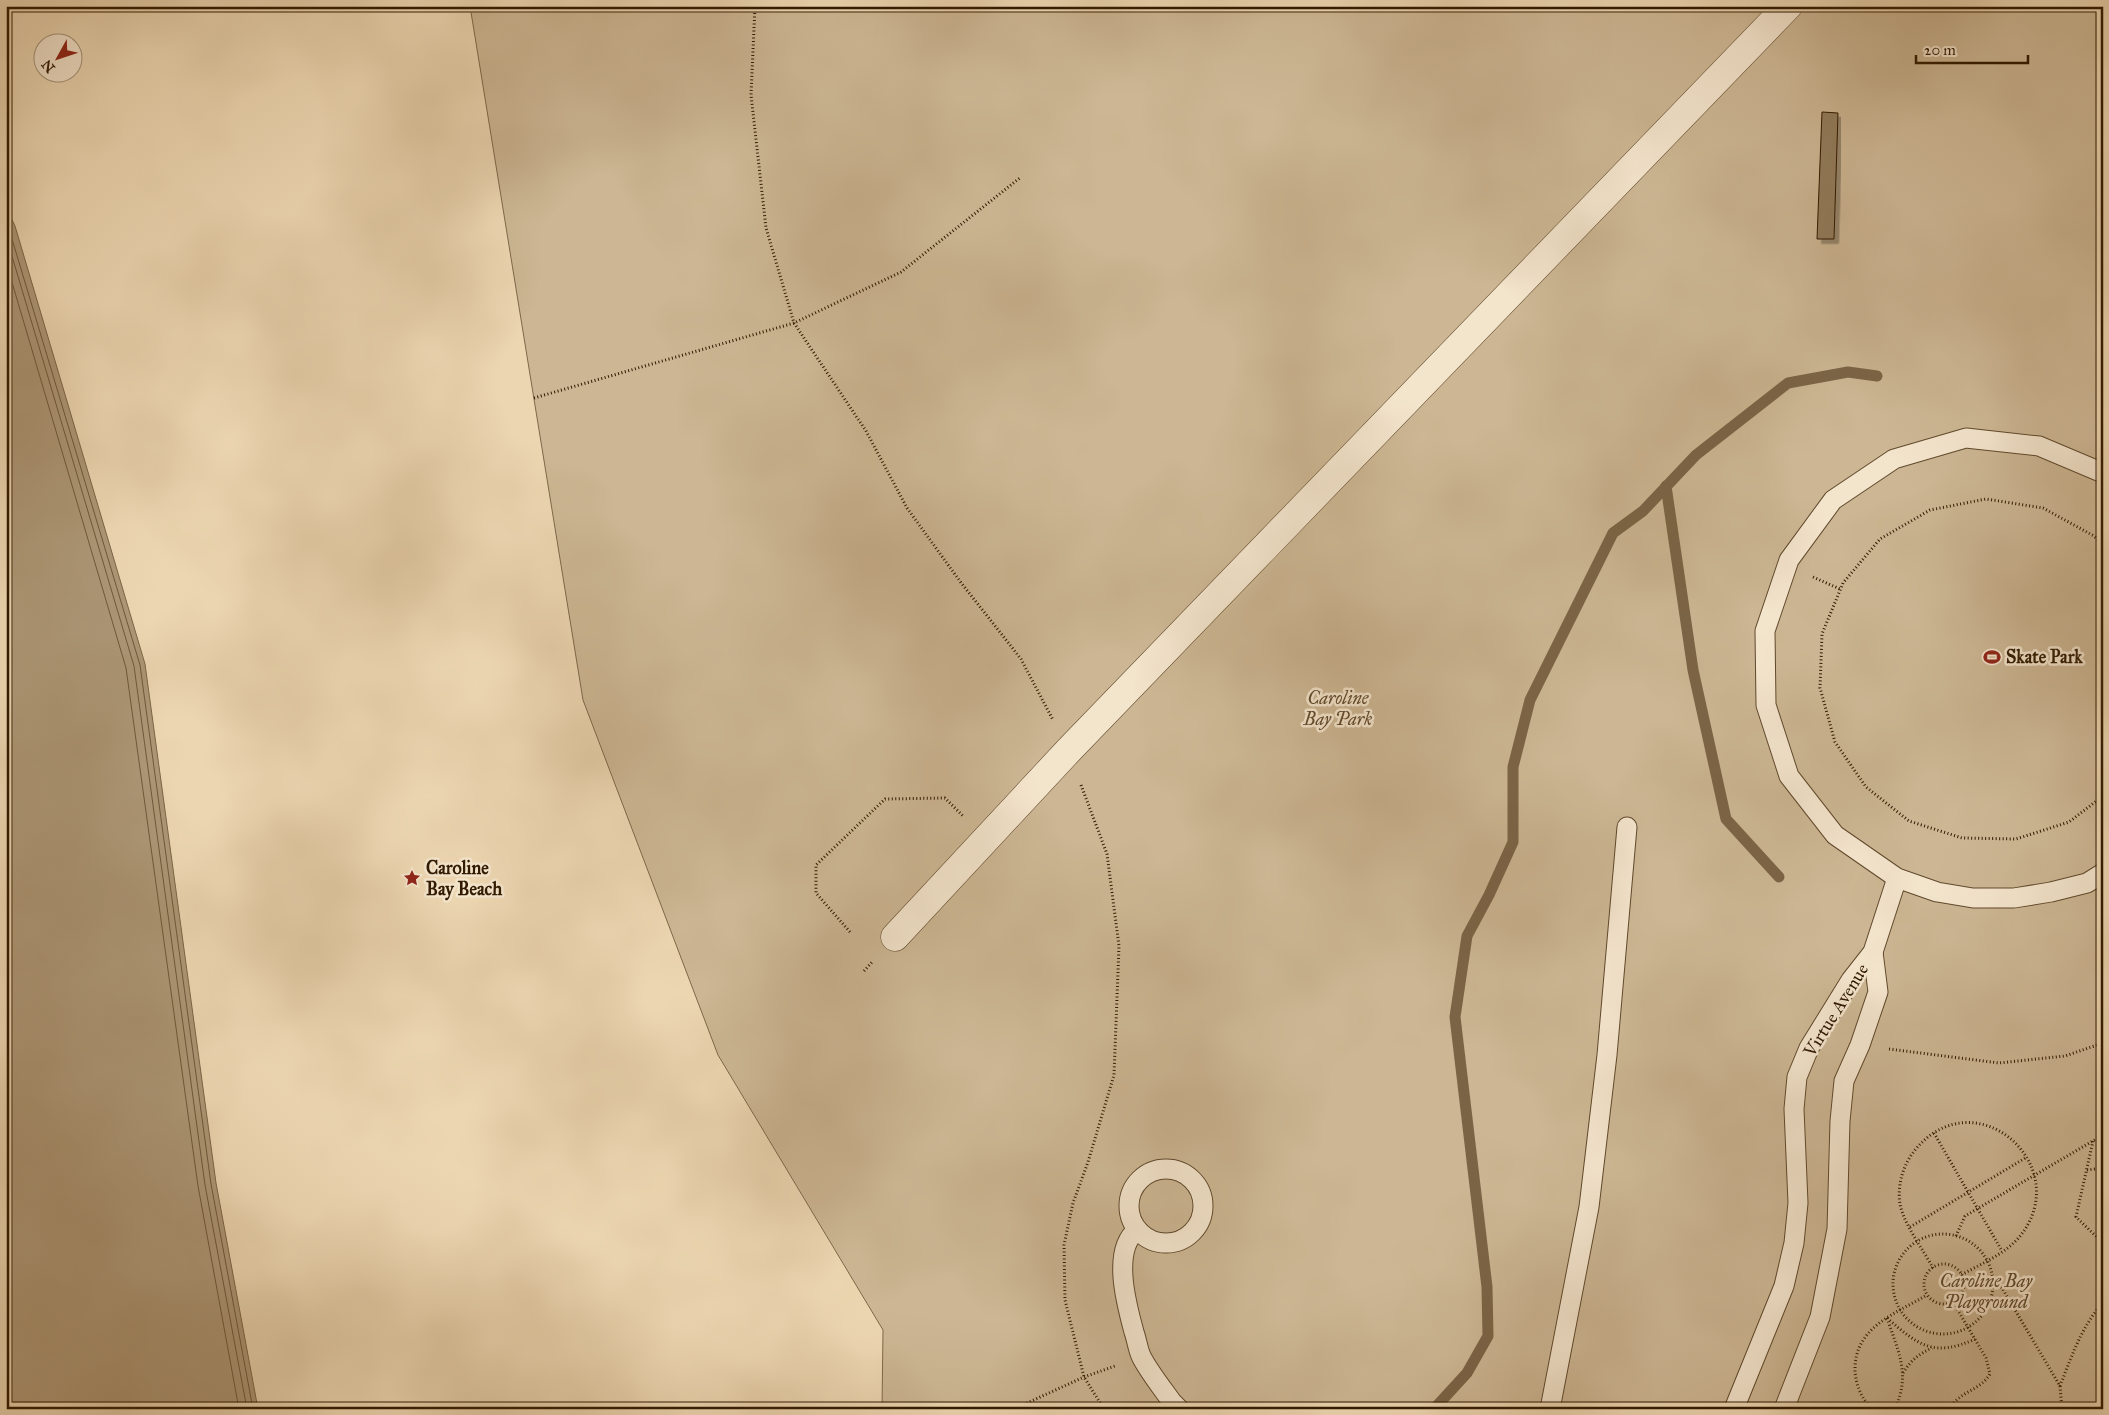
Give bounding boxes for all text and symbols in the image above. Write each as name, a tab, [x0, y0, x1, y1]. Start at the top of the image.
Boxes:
north arrow	[32, 32, 82, 82]
scale bar	[1916, 32, 2029, 64]
text: 20 m	[1924, 41, 1956, 59]
text: N	[38, 56, 59, 76]
place label: Skate Park	[2006, 646, 2083, 668]
sports icon: Skate Park	[1982, 647, 2002, 667]
park label: Caroline Bay Park	[1303, 687, 1372, 730]
place label: Caroline Bay Beach	[426, 857, 503, 901]
place icon: Caroline Bay Beach	[402, 868, 422, 888]
street label: Virtue Avenue	[1798, 959, 1873, 1061]
park label: Caroline Bay Playground	[1940, 1270, 2033, 1313]

